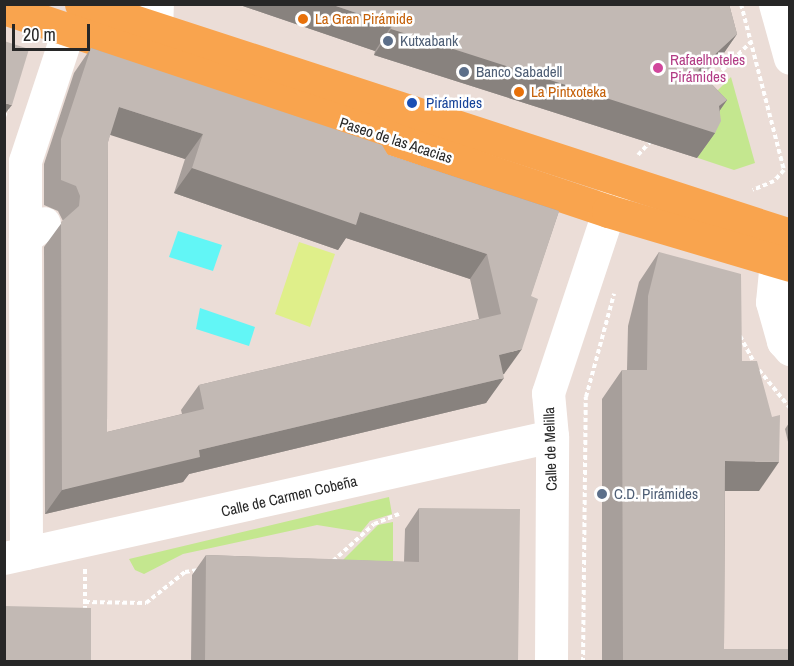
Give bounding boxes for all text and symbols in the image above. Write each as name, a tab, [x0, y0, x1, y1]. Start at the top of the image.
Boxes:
place label: La Gran Pirámide	[315, 10, 413, 28]
scale bar	[15, 12, 93, 50]
marker: La Gran Pirámide	[296, 12, 310, 26]
text: 20 m	[23, 22, 56, 47]
place label: Kutxabank	[400, 32, 458, 50]
marker: Kutxabank	[381, 34, 395, 48]
place label: Rafaelhoteles Pirámides	[670, 50, 745, 85]
marker: Rafaelhoteles Pirámides	[651, 61, 665, 75]
place label: Banco Sabadell	[476, 63, 562, 81]
marker: Banco Sabadell	[457, 65, 471, 79]
place label: La Pintxoteka	[531, 83, 606, 101]
marker: La Pintxoteka	[512, 85, 526, 99]
marker: Pirámides	[403, 94, 421, 112]
place label: Pirámides	[426, 94, 482, 112]
street label: Paseo de las Acacias	[337, 113, 455, 167]
street label: Calle de Melilla	[540, 407, 560, 491]
street label: Calle de Carmen Cobeña	[219, 472, 359, 520]
place label: C.D. Pirámides	[614, 485, 698, 503]
marker: C.D. Pirámides	[595, 487, 609, 501]

